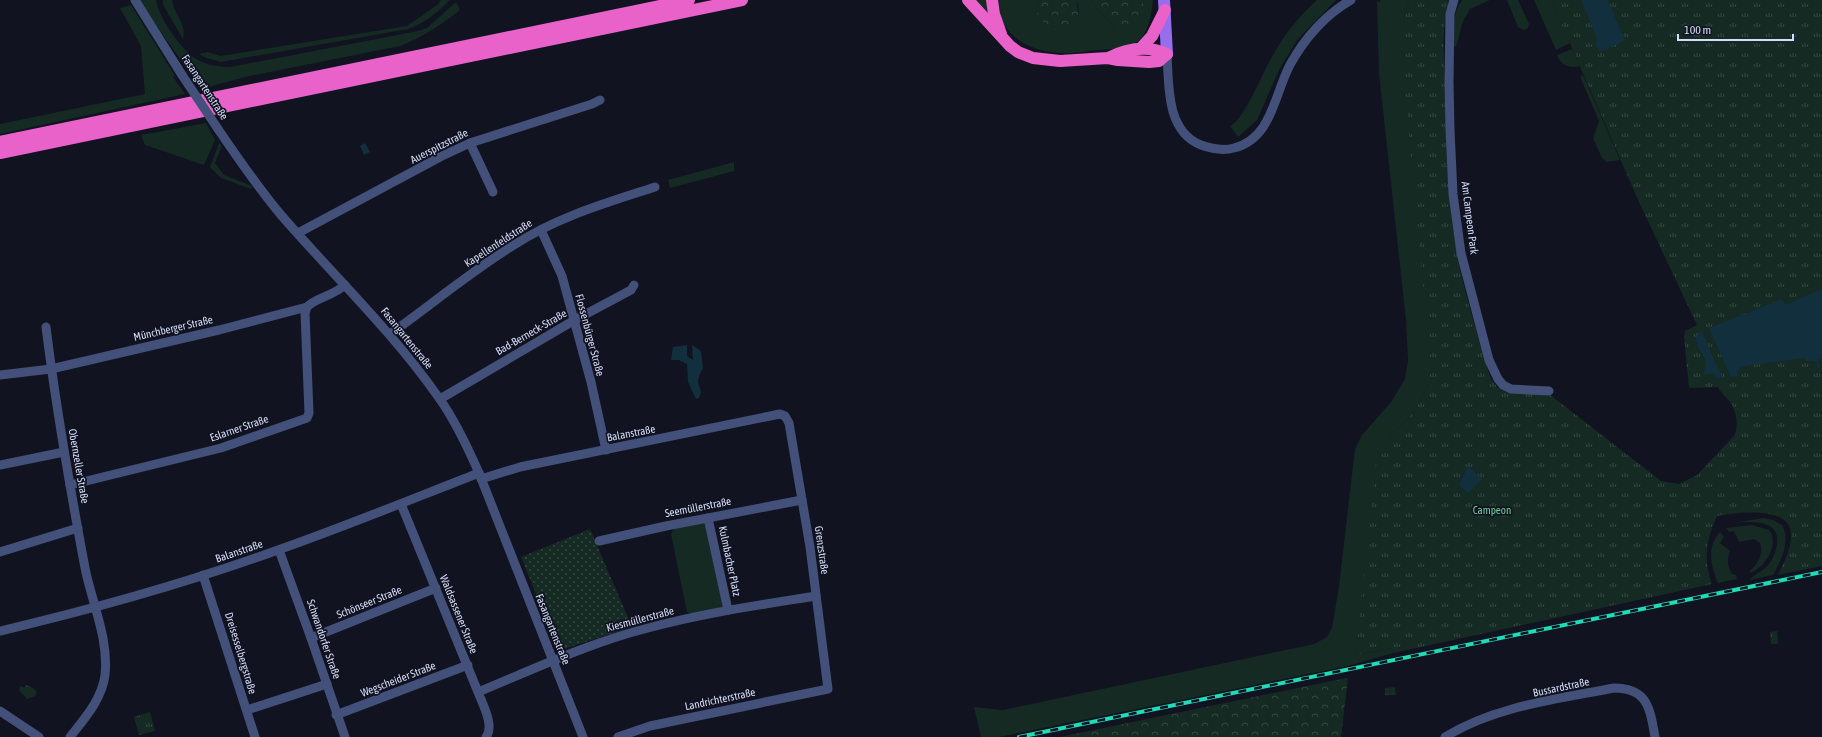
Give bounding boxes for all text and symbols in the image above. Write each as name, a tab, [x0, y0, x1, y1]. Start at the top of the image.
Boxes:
scale bar	[1678, 16, 1793, 42]
text: 100 m	[1684, 23, 1711, 37]
street label: Fasangartenstraße	[179, 52, 231, 122]
street label: Auerspitzstraße	[408, 126, 470, 166]
street label: Am Campeon Park	[1460, 181, 1480, 255]
street label: Kapellenfeldstraße	[462, 217, 534, 269]
street label: Flossenbürger Straße	[573, 293, 607, 377]
street label: Fasangartenstraße	[379, 305, 435, 371]
street label: Bad-Berneck-Straße	[493, 307, 569, 357]
street label: Münchberger Straße	[132, 313, 214, 343]
street label: Eslarner Straße	[208, 412, 270, 444]
street label: Balanstraße	[606, 422, 656, 444]
street label: Obernzeller Straße	[67, 428, 91, 504]
street label: Seemüllerstraße	[664, 495, 732, 519]
park label: Campeon	[1473, 504, 1511, 516]
street label: Kulmbacher Platz	[717, 525, 743, 597]
street label: Grenzstraße	[813, 525, 831, 575]
street label: Balanstraße	[214, 537, 264, 565]
street label: Waldsassener Straße	[438, 573, 480, 655]
street label: Schönseer Straße	[335, 583, 403, 621]
street label: Fasangartenstraße	[533, 592, 573, 666]
street label: Schwandorfer Straße	[305, 598, 343, 680]
street label: Kiesmüllerstraße	[605, 604, 675, 634]
street label: Dreisesselbergstraße	[223, 611, 259, 695]
street label: Wegscheider Straße	[359, 659, 437, 699]
street label: Bussardstraße	[1532, 675, 1590, 699]
street label: Landrichterstraße	[684, 686, 756, 712]

